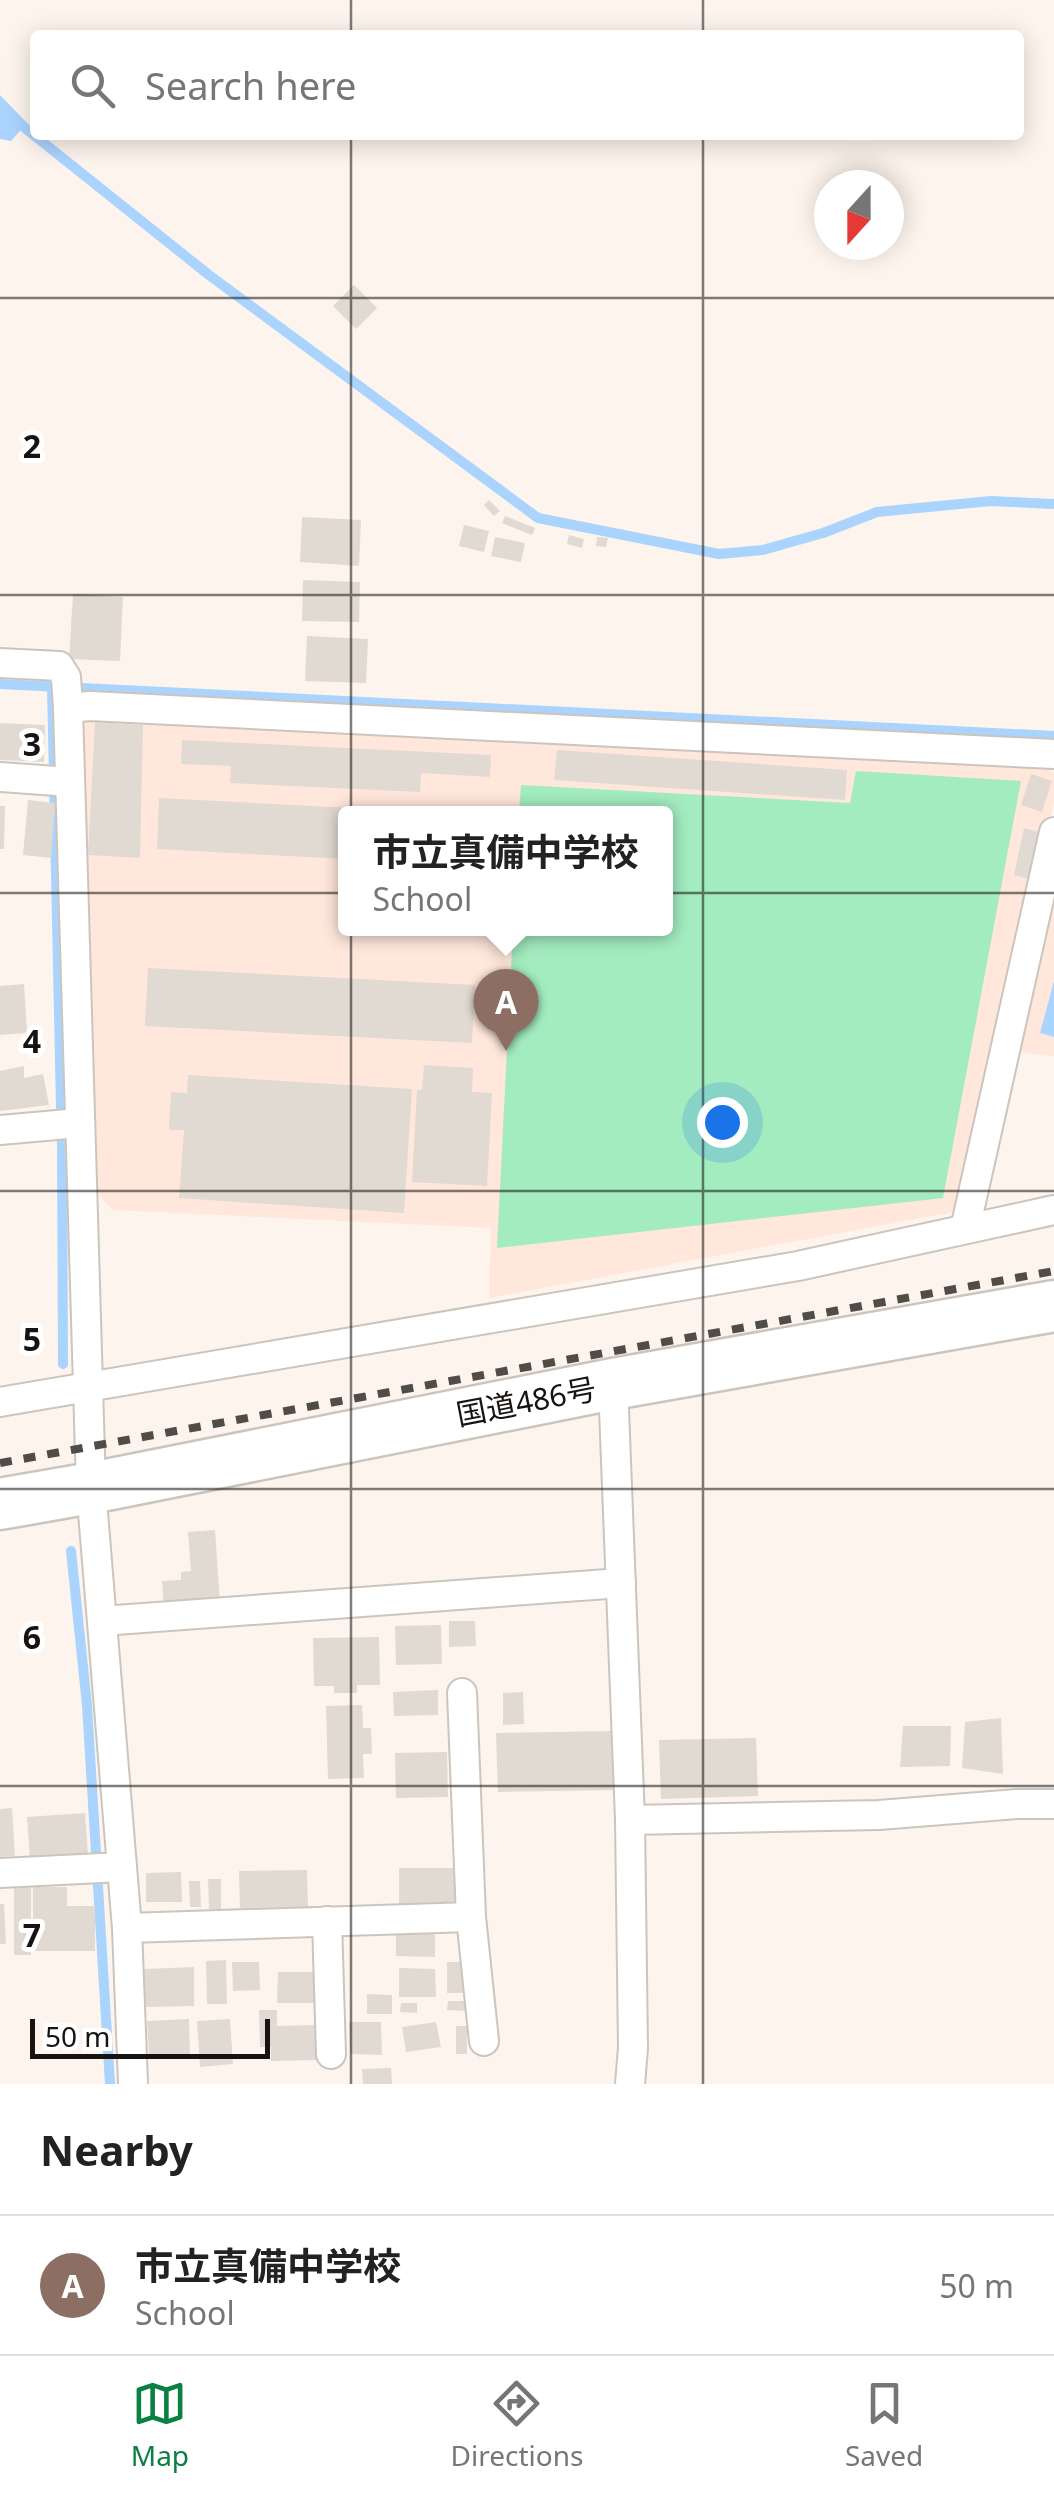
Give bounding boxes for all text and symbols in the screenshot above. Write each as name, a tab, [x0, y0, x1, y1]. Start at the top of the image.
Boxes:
search box	[30, 30, 1024, 140]
icon: search	[65, 58, 120, 113]
text: Search here	[145, 59, 356, 111]
north arrow	[814, 170, 904, 260]
text: 2	[23, 424, 41, 467]
text: 3	[23, 722, 41, 765]
popup	[338, 806, 673, 936]
text: 市立真備中学校	[372, 825, 639, 877]
text: School	[372, 877, 472, 920]
pin: A	[474, 968, 538, 1051]
text: 4	[23, 1019, 41, 1062]
your location	[697, 1097, 748, 1148]
text: 5	[23, 1317, 41, 1360]
street label: 国道486号	[453, 1367, 599, 1435]
text: 6	[23, 1615, 41, 1658]
text: 7	[23, 1913, 41, 1956]
scale bar	[30, 2014, 270, 2058]
text: 50 m	[45, 2017, 111, 2055]
text: Nearby	[40, 2121, 193, 2178]
text: 市立真備中学校	[135, 2239, 401, 2291]
text: A	[61, 2264, 84, 2307]
text: 50 m	[939, 2264, 1014, 2307]
text: School	[135, 2291, 235, 2334]
tab: Map	[131, 2376, 189, 2474]
tab: Directions	[451, 2376, 583, 2474]
tab: Saved	[845, 2376, 923, 2474]

